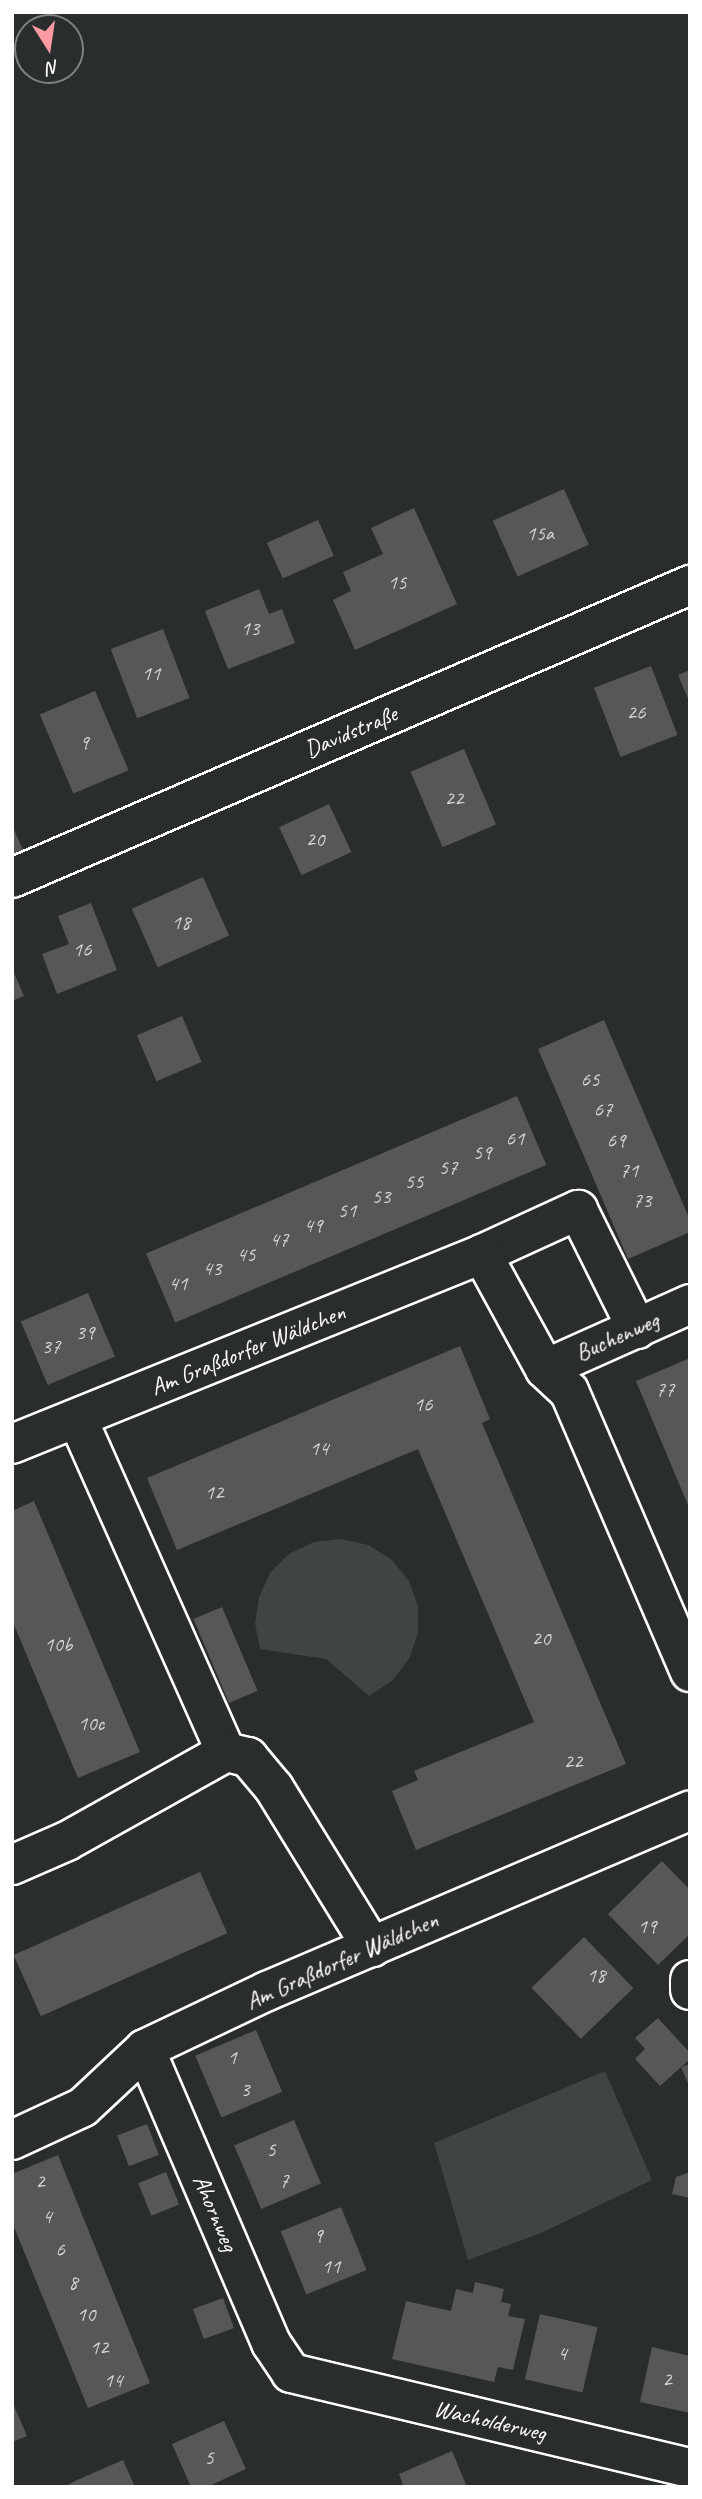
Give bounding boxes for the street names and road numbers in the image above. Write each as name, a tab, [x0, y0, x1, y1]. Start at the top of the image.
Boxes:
street label: Davidstraße	[300, 700, 402, 764]
street label: Am Graßdorfer Wäldchen	[147, 1298, 349, 1402]
street label: Buchenweg	[571, 1306, 663, 1368]
street label: Am Graßdorfer Wäldchen	[241, 1906, 443, 2016]
street label: Ahornweg	[186, 2171, 244, 2255]
street label: Wacholderweg	[431, 2394, 549, 2448]

